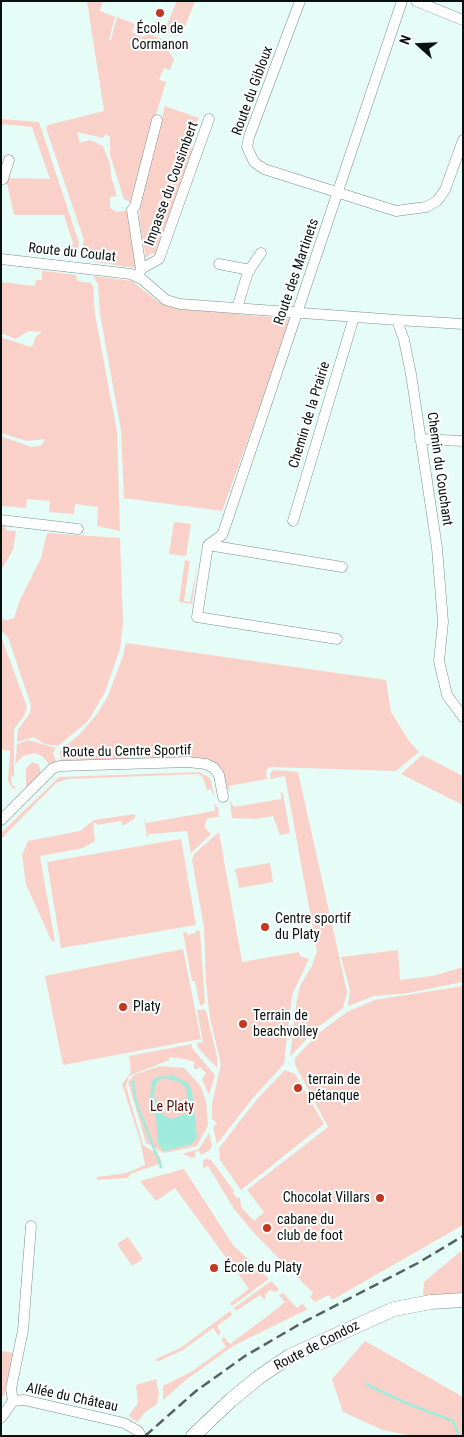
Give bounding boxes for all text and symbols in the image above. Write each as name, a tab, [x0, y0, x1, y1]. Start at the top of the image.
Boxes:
marker: École de Cormanon	[154, 7, 166, 19]
north arrow	[394, 20, 444, 70]
place label: École de Cormanon	[131, 21, 189, 54]
text: N	[396, 33, 414, 47]
street label: Route du Gibloux	[229, 44, 277, 138]
street label: Impasse du Cousimbert	[142, 119, 202, 249]
street label: Route des Martinets	[271, 217, 323, 327]
street label: Route du Coulat	[27, 240, 117, 266]
street label: Chemin de la Prairie	[286, 360, 334, 470]
street label: Chemin du Couchant	[423, 411, 455, 527]
street label: Route du Centre Sportif	[62, 742, 192, 762]
place label: Centre sportif du Platy	[275, 911, 351, 944]
marker: Centre sportif du Platy	[259, 921, 271, 933]
place label: Platy	[133, 999, 161, 1015]
marker: Platy	[117, 1001, 129, 1013]
place label: Terrain de beachvolley	[253, 1008, 318, 1040]
marker: Terrain de beachvolley	[237, 1018, 249, 1030]
place label: terrain de pétanque	[308, 1072, 360, 1104]
marker: terrain de pétanque	[292, 1082, 304, 1094]
park label: Le Platy	[150, 1099, 194, 1115]
place label: Chocolat Villars	[283, 1190, 370, 1206]
marker: Chocolat Villars	[374, 1192, 386, 1204]
place label: cabane du club de foot	[277, 1212, 343, 1244]
marker: cabane du club de foot	[261, 1222, 273, 1234]
place label: École du Platy	[224, 1260, 302, 1276]
marker: École du Platy	[208, 1262, 220, 1274]
street label: Route de Condoz	[271, 1317, 363, 1375]
street label: Allée du Château	[25, 1380, 119, 1416]

